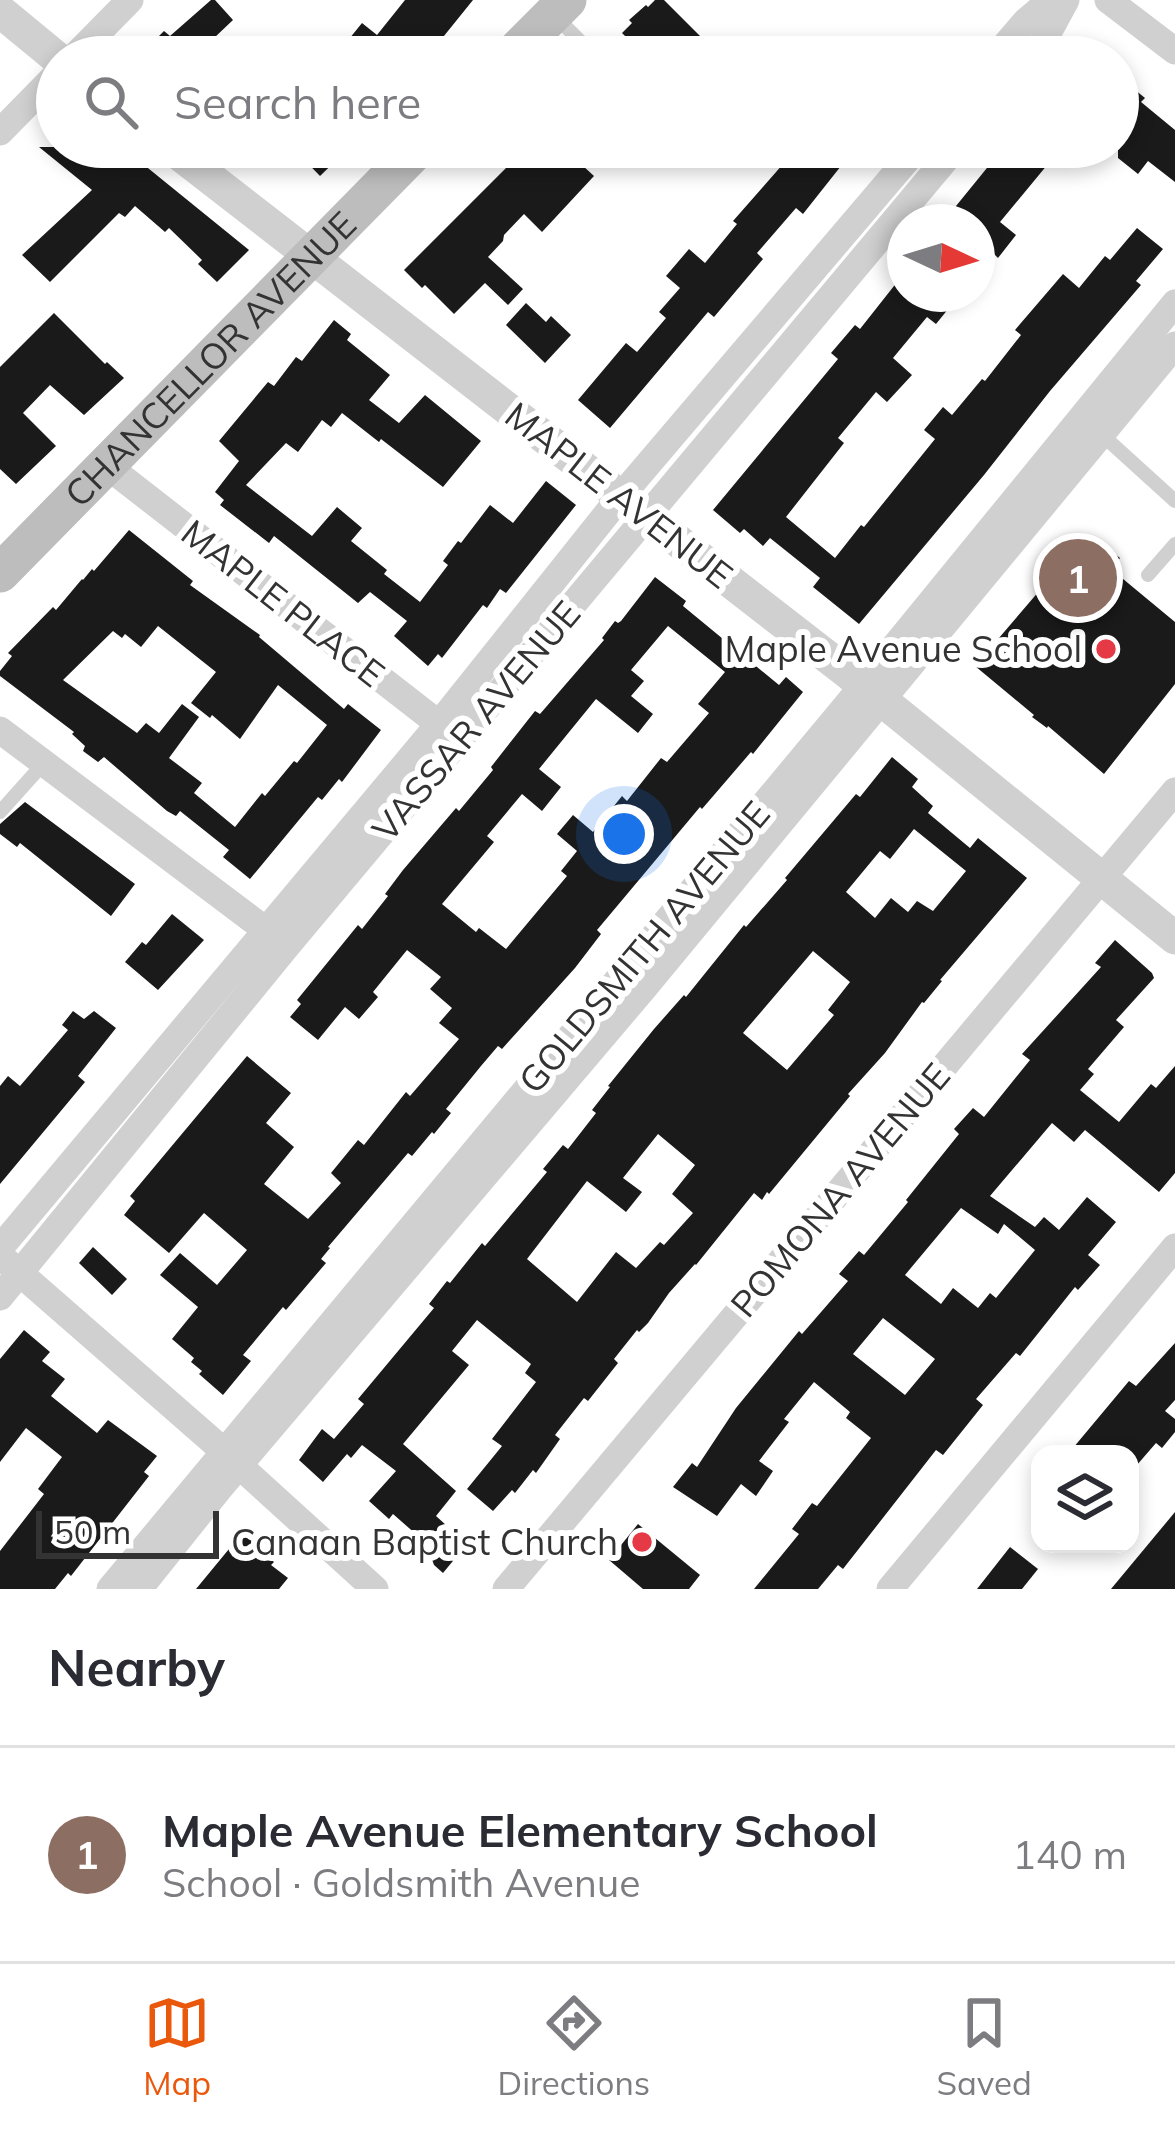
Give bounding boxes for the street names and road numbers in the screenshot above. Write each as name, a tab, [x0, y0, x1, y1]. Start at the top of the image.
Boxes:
street label: CHANCELLOR AVENUE	[55, 202, 365, 516]
street label: MAPLE AVENUE	[497, 392, 742, 597]
street label: MAPLE PLACE	[173, 509, 394, 696]
street label: VASSAR AVENUE	[362, 591, 589, 850]
street label: GOLDSMITH AVENUE	[508, 792, 779, 1102]
street label: POMONA AVENUE	[720, 1054, 959, 1326]

